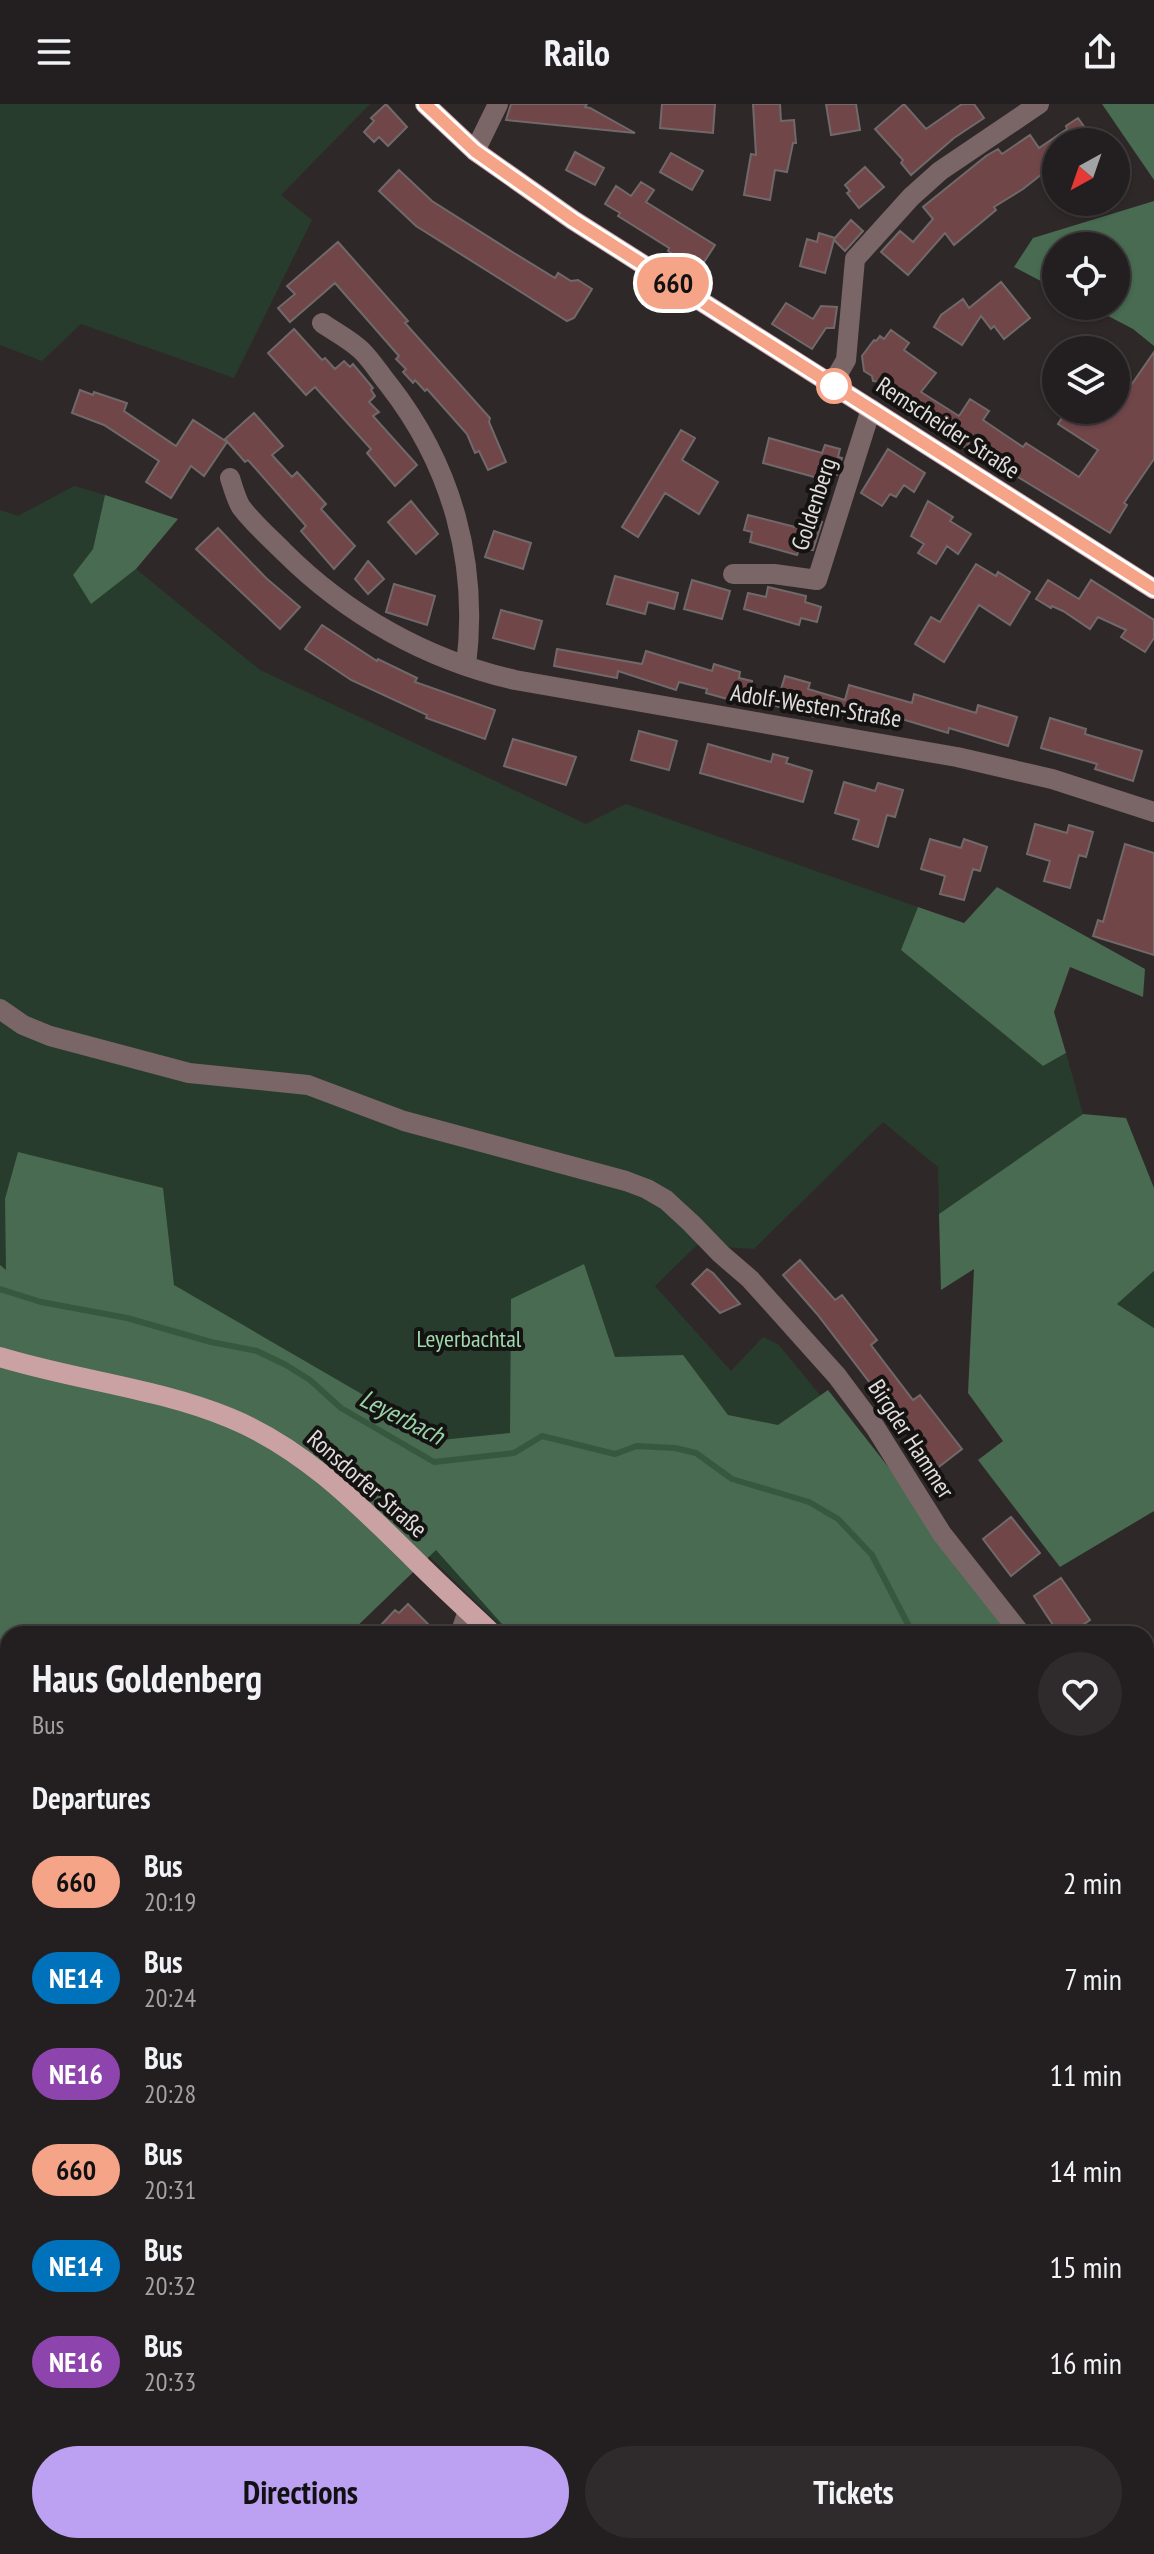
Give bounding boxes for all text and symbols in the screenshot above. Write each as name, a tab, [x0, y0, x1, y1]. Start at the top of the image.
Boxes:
text: Railo	[544, 29, 610, 76]
icon: menu	[32, 30, 76, 74]
icon: share	[1078, 30, 1122, 74]
north arrow	[1042, 128, 1130, 216]
map controls	[1042, 128, 1130, 424]
button: locate	[1042, 232, 1130, 320]
line badge: 660	[627, 257, 719, 309]
text: 660	[653, 264, 693, 301]
button: layers	[1042, 336, 1130, 424]
unlabelled marker	[817, 369, 851, 403]
street label: Remscheider Straße	[871, 370, 1026, 486]
street label: Goldenberg	[784, 453, 843, 554]
street label: Adolf-Westen-Straße	[728, 677, 904, 734]
park label: Leyerbachtal	[417, 1323, 522, 1354]
street label: Birgder Hammer	[861, 1373, 962, 1504]
water label: Leyerbach	[355, 1381, 451, 1452]
street label: Ronsdorfer Straße	[301, 1423, 434, 1544]
button: heart	[1038, 1652, 1122, 1736]
text: Haus Goldenberg	[32, 1653, 262, 1702]
text: Bus	[32, 1708, 64, 1741]
text: Departures	[32, 1778, 150, 1817]
text: Bus	[144, 1846, 183, 1885]
text: 660	[56, 1863, 96, 1900]
text: 2 min	[1063, 1863, 1122, 1902]
text: 20:19	[144, 1885, 196, 1918]
text: Bus	[144, 1942, 183, 1981]
text: NE14	[49, 1959, 103, 1996]
text: 7 min	[1064, 1959, 1122, 1998]
text: 20:24	[144, 1981, 196, 2014]
text: Bus	[144, 2038, 183, 2077]
text: NE16	[49, 2055, 103, 2092]
text: 11 min	[1049, 2055, 1122, 2094]
text: 20:28	[144, 2077, 196, 2110]
text: Bus	[144, 2134, 183, 2173]
text: 660	[56, 2151, 96, 2188]
text: 14 min	[1049, 2151, 1122, 2190]
text: 20:31	[144, 2173, 196, 2206]
text: Bus	[144, 2230, 183, 2269]
text: NE14	[49, 2247, 103, 2284]
text: 15 min	[1049, 2247, 1122, 2286]
text: 20:32	[144, 2269, 196, 2302]
text: Bus	[144, 2326, 183, 2365]
text: NE16	[49, 2343, 103, 2380]
text: 16 min	[1049, 2343, 1122, 2382]
text: 20:33	[144, 2365, 196, 2398]
button: Directions	[32, 2446, 569, 2538]
button: Tickets	[585, 2446, 1122, 2538]

